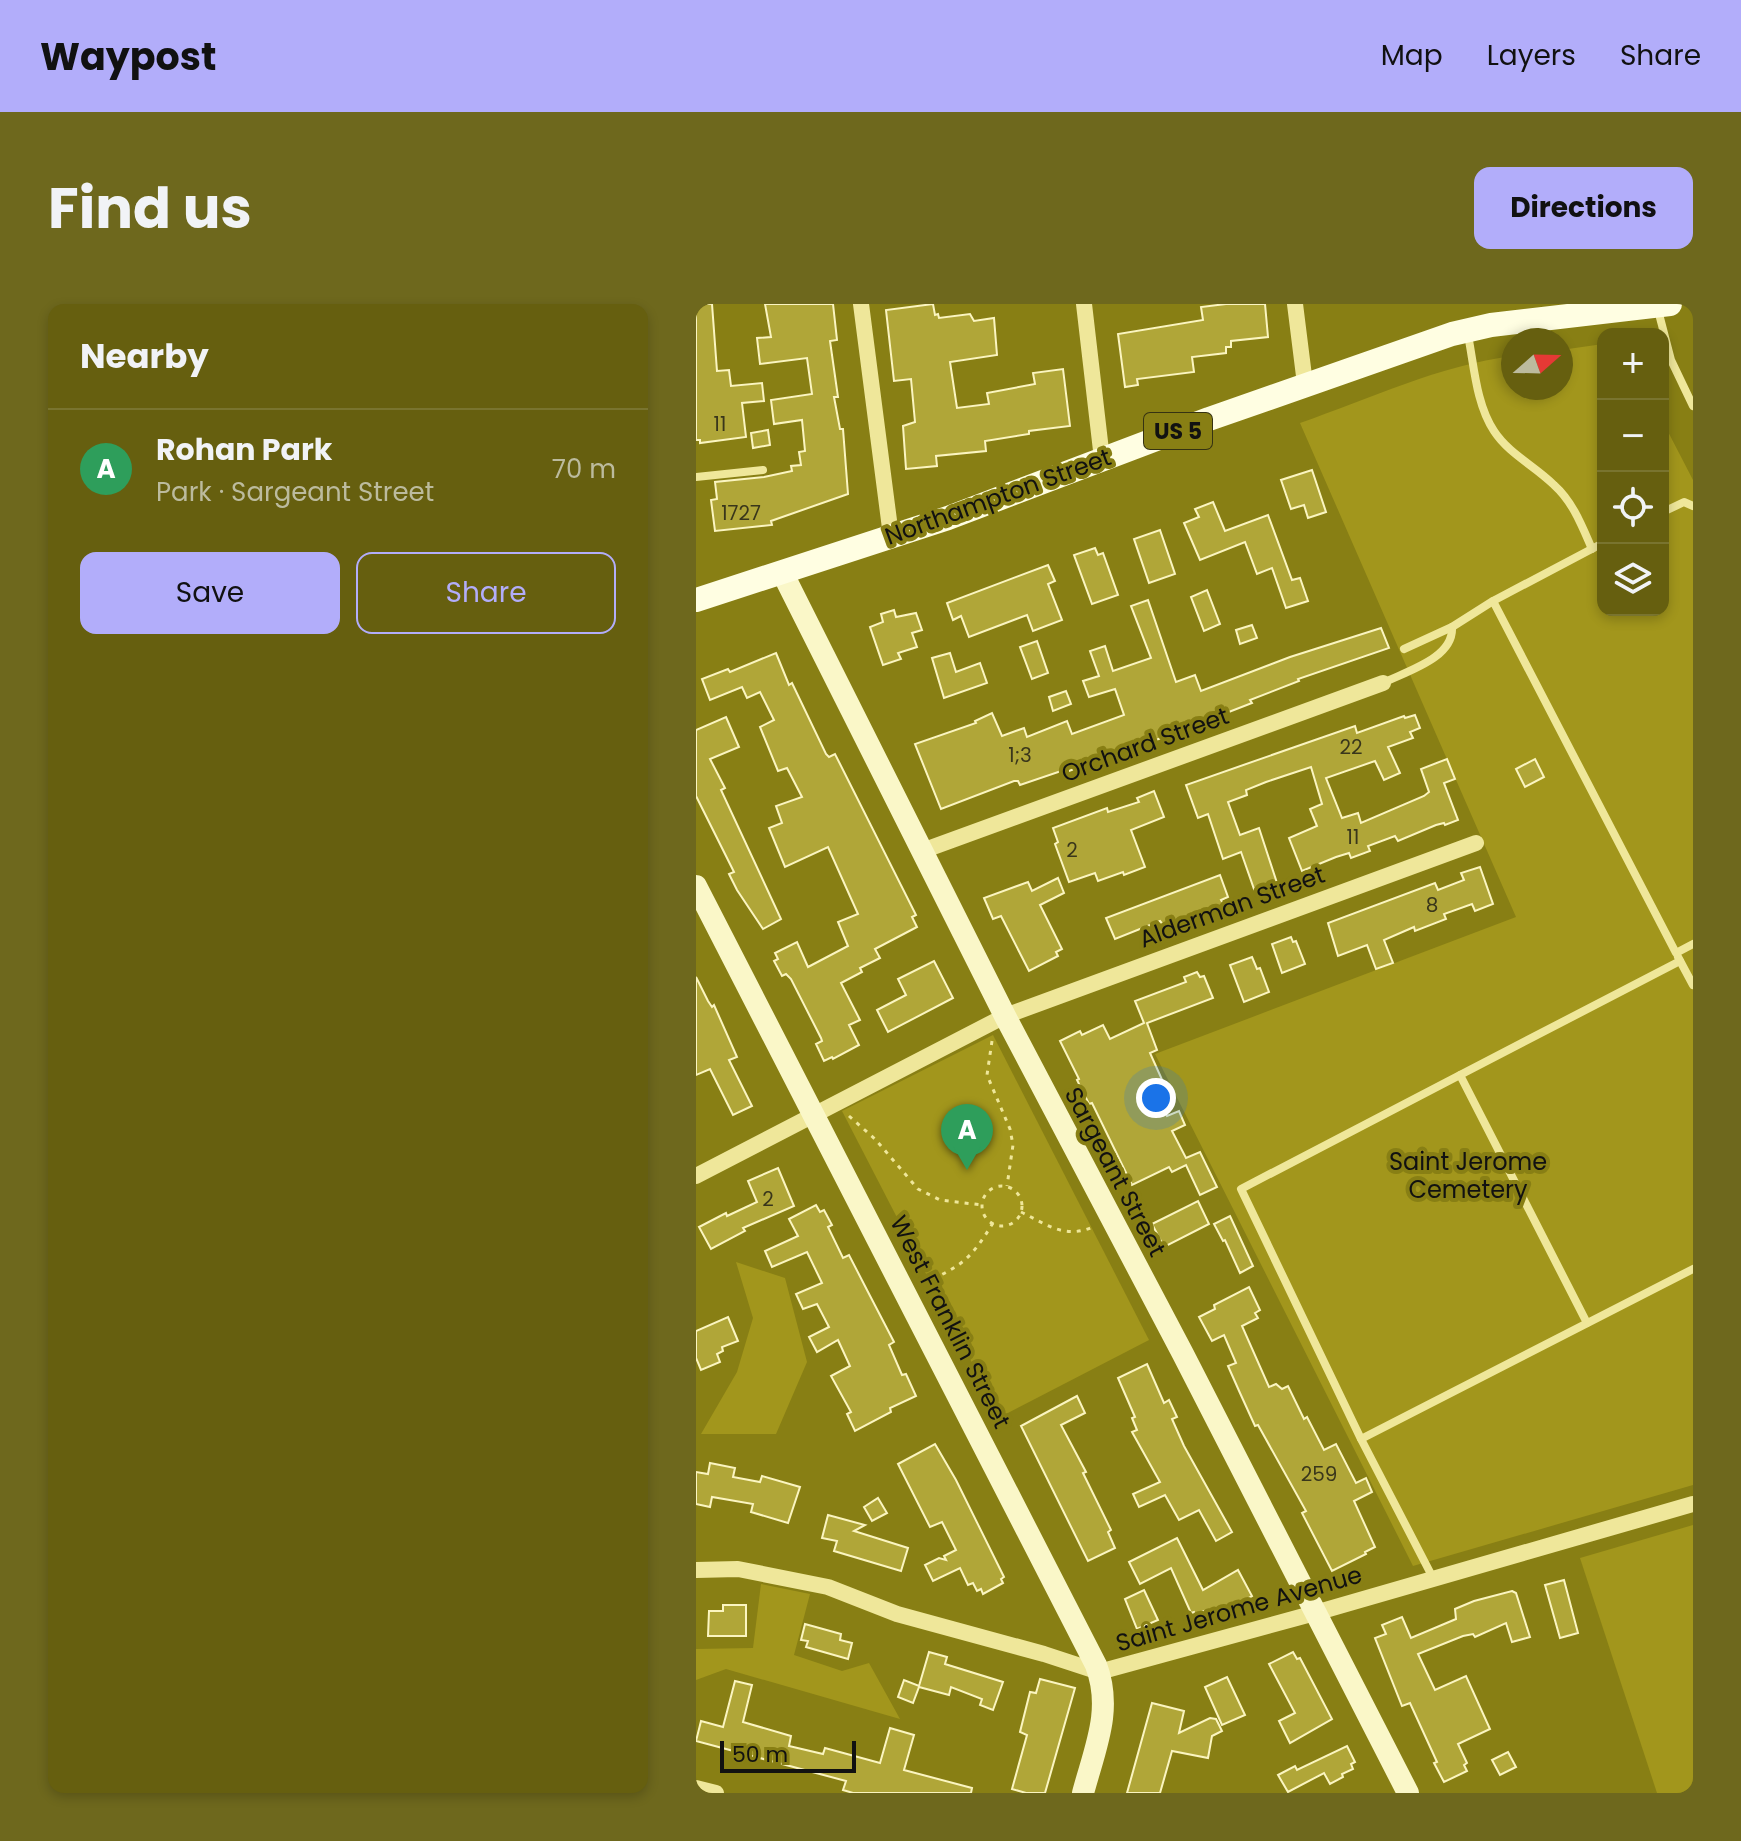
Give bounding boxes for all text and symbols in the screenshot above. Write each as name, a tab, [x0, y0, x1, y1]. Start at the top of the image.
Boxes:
text: Waypost	[40, 30, 216, 83]
text: Map	[1381, 36, 1443, 75]
text: Layers	[1487, 36, 1576, 75]
text: Share	[1620, 36, 1701, 75]
button: Directions	[1474, 167, 1693, 249]
text: Find us	[48, 169, 252, 248]
north arrow	[1501, 328, 1573, 400]
map controls	[1597, 328, 1669, 616]
button: +	[1597, 328, 1669, 400]
text: Nearby	[80, 332, 209, 380]
button: −	[1597, 400, 1669, 472]
house number: 11	[714, 410, 726, 438]
road number: US 5	[1144, 413, 1212, 449]
text: Rohan Park	[156, 428, 332, 471]
street label: Northampton Street	[880, 440, 1116, 553]
text: A	[96, 451, 116, 487]
text: 70 m	[552, 451, 616, 487]
button: locate	[1597, 472, 1669, 544]
text: Park · Sargeant Street	[156, 474, 434, 510]
house number: 1727	[721, 499, 761, 527]
button: layers	[1597, 544, 1669, 616]
button: Save	[80, 552, 340, 634]
button: Share	[356, 552, 616, 634]
street label: Orchard Street	[1057, 699, 1233, 790]
house number: 22	[1340, 733, 1363, 761]
house number: 1;3	[1008, 741, 1032, 769]
house number: 11	[1347, 823, 1359, 851]
house number: 2	[1066, 836, 1078, 864]
street label: Alderman Street	[1135, 858, 1329, 955]
house number: 8	[1426, 891, 1438, 919]
your location	[1136, 1078, 1176, 1118]
street label: Sargeant Street	[1057, 1081, 1174, 1262]
pin: A	[941, 1104, 993, 1170]
park label: Saint Jerome Cemetery	[1389, 1145, 1547, 1206]
house number: 2	[762, 1185, 774, 1213]
street label: West Franklin Street	[882, 1210, 1018, 1434]
house number: 259	[1301, 1460, 1337, 1488]
street label: Saint Jerome Avenue	[1112, 1558, 1366, 1659]
scale bar	[720, 1737, 856, 1773]
text: 50 m	[732, 1739, 788, 1770]

